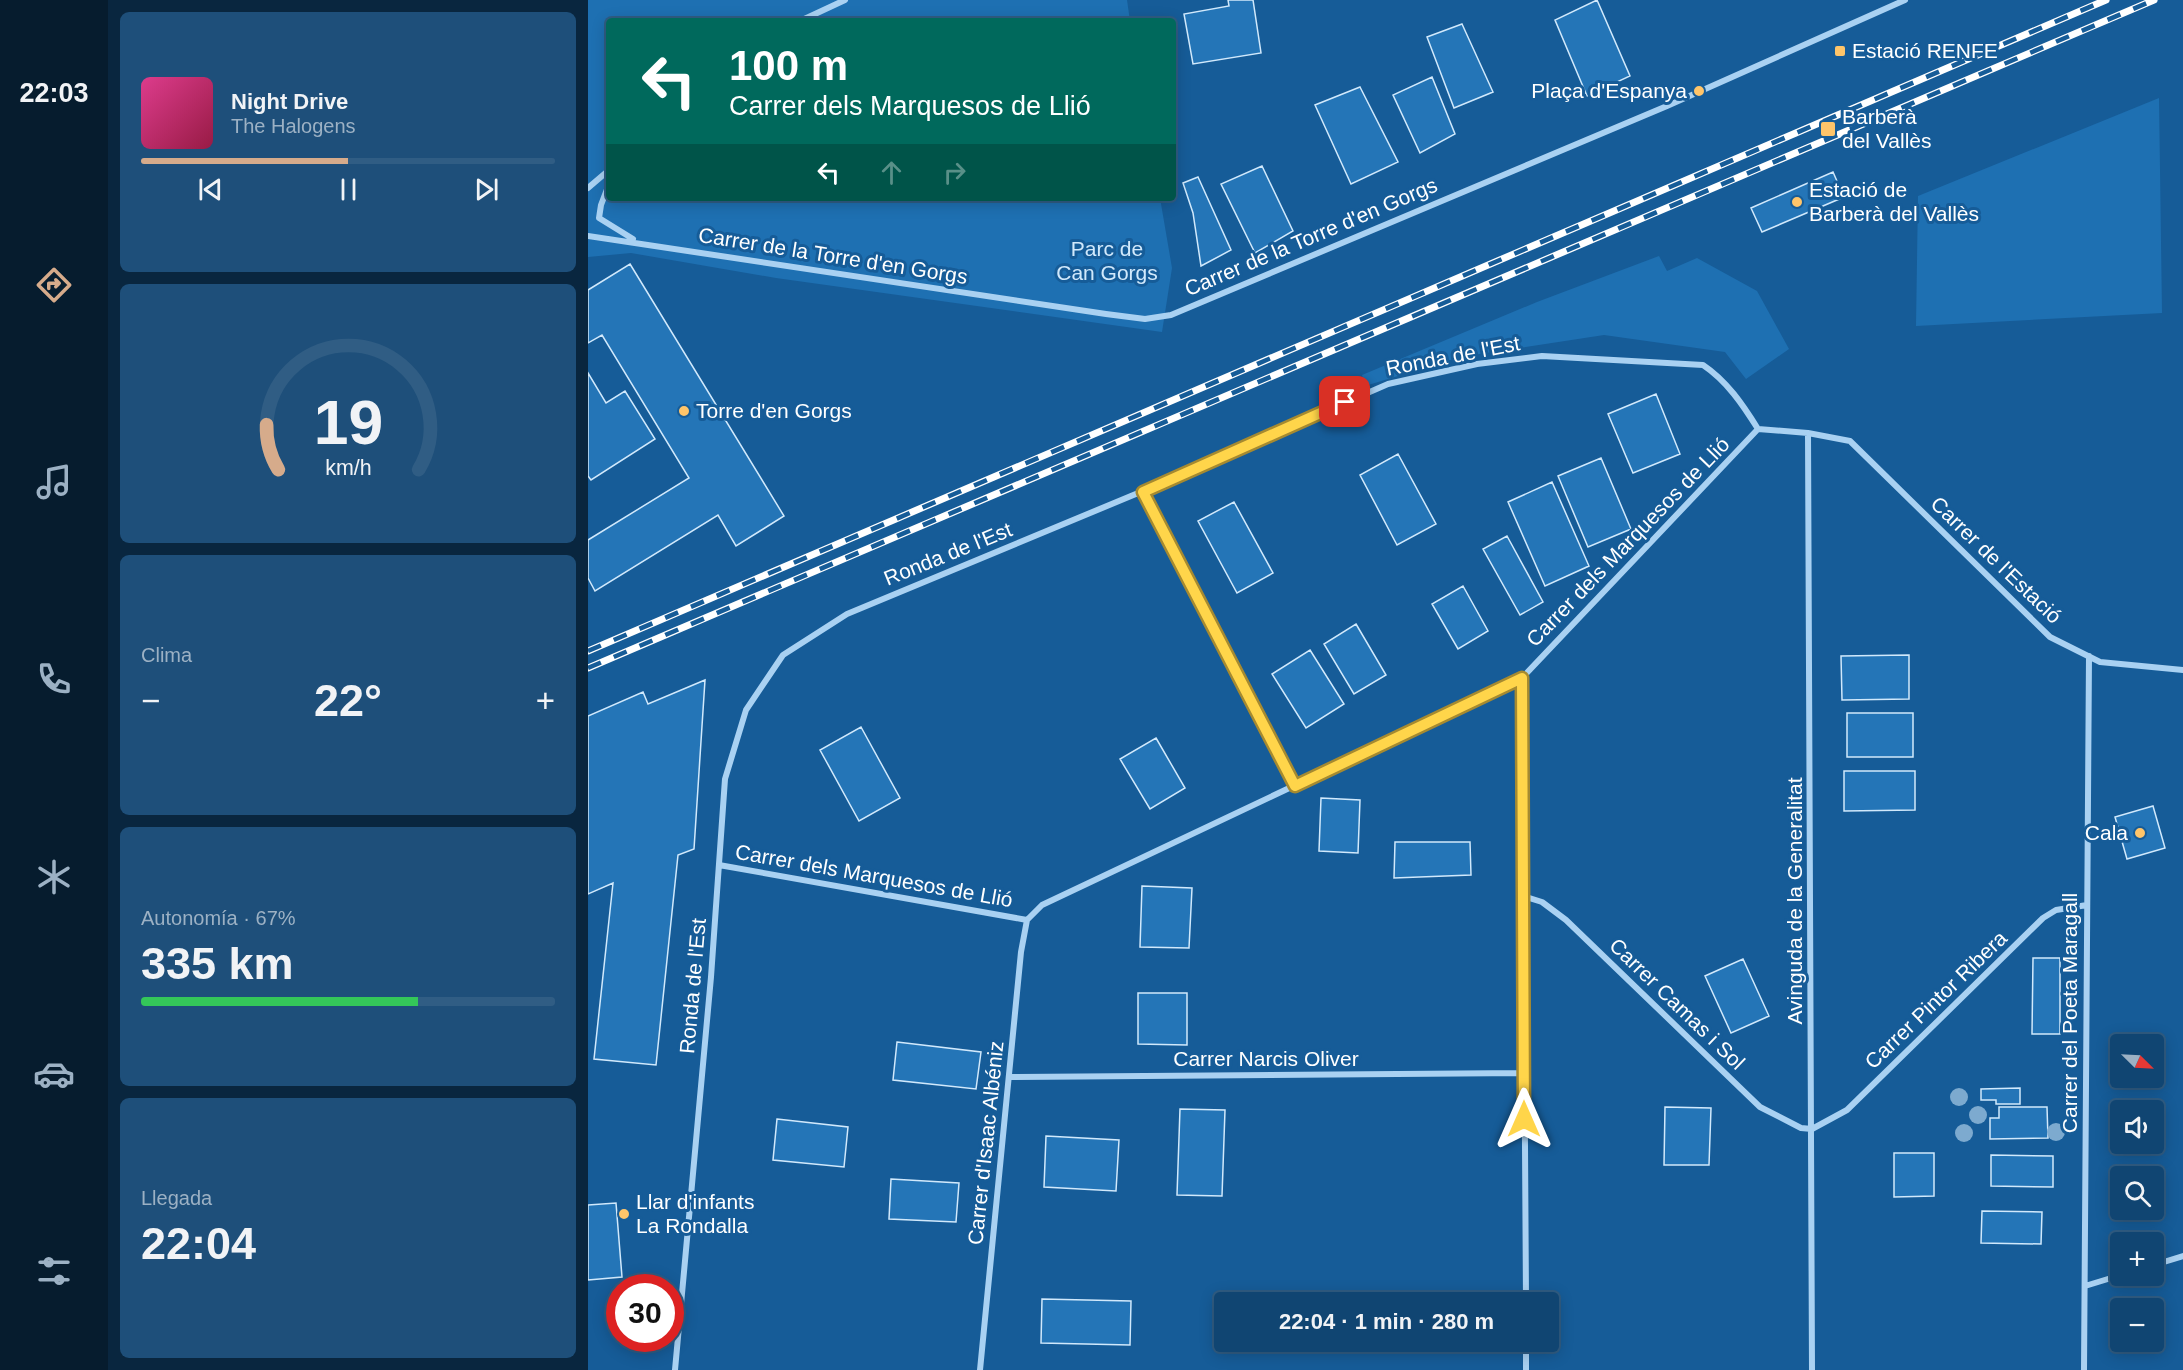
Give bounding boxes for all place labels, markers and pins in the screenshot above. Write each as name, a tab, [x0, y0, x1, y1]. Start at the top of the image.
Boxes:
place label: Estació RENFE	[1852, 39, 1998, 62]
marker: Estació RENFE	[1833, 44, 1847, 58]
place label: Plaça d'Espanya	[1531, 79, 1687, 102]
marker: Plaça d'Espanya	[1692, 84, 1706, 98]
place label: Barberà del Vallès	[1842, 105, 1932, 152]
marker: Barberà del Vallès	[1819, 120, 1837, 138]
place label: Estació de Barberà del Vallès	[1809, 178, 1979, 225]
marker: Estació de Barberà del Vallès	[1790, 195, 1804, 209]
pin	[1319, 376, 1370, 427]
place label: Torre d'en Gorgs	[696, 399, 852, 422]
marker: Torre d'en Gorgs	[677, 404, 691, 418]
place label: Cala	[2085, 821, 2128, 844]
marker: Cala	[2133, 826, 2147, 840]
place label: Llar d'infants La Rondalla	[636, 1190, 754, 1237]
marker: Llar d'infants La Rondalla	[617, 1207, 631, 1221]

